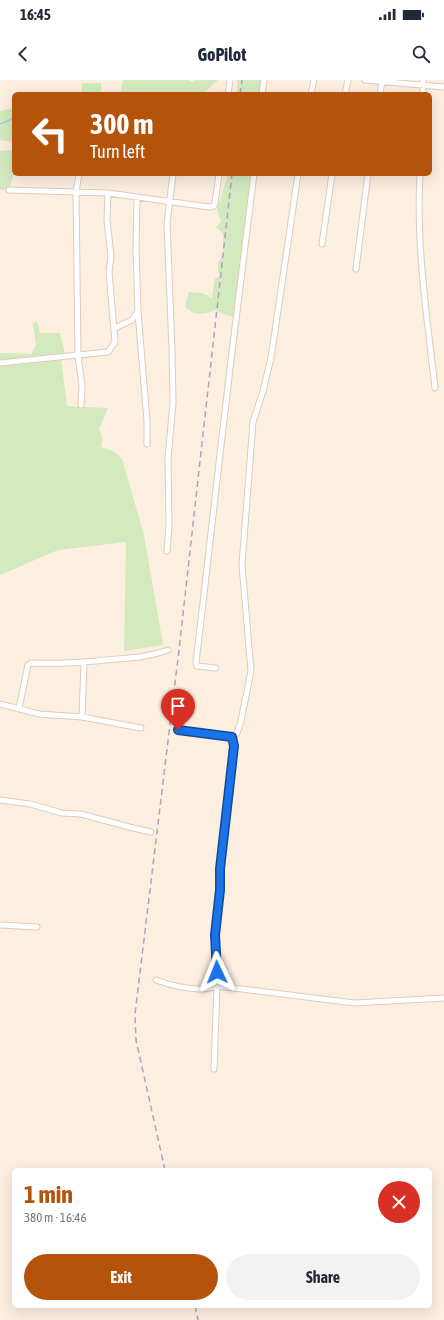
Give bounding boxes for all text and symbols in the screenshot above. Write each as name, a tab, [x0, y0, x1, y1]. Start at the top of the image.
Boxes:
text: 16:45	[20, 6, 51, 23]
icon: back	[12, 43, 34, 65]
icon: search	[410, 43, 432, 65]
text: GoPilot	[197, 44, 247, 65]
icon: left	[24, 108, 76, 160]
text: 300 m	[90, 108, 153, 140]
text: Turn left	[90, 141, 145, 162]
pin	[161, 689, 195, 730]
icon: arrive	[167, 695, 189, 717]
position arrow	[196, 951, 238, 993]
text: 1 min	[24, 1181, 73, 1208]
button: close	[378, 1181, 420, 1223]
text: 380 m · 16:46	[24, 1210, 87, 1225]
button: Exit	[24, 1254, 218, 1300]
button: Share	[226, 1254, 420, 1300]

